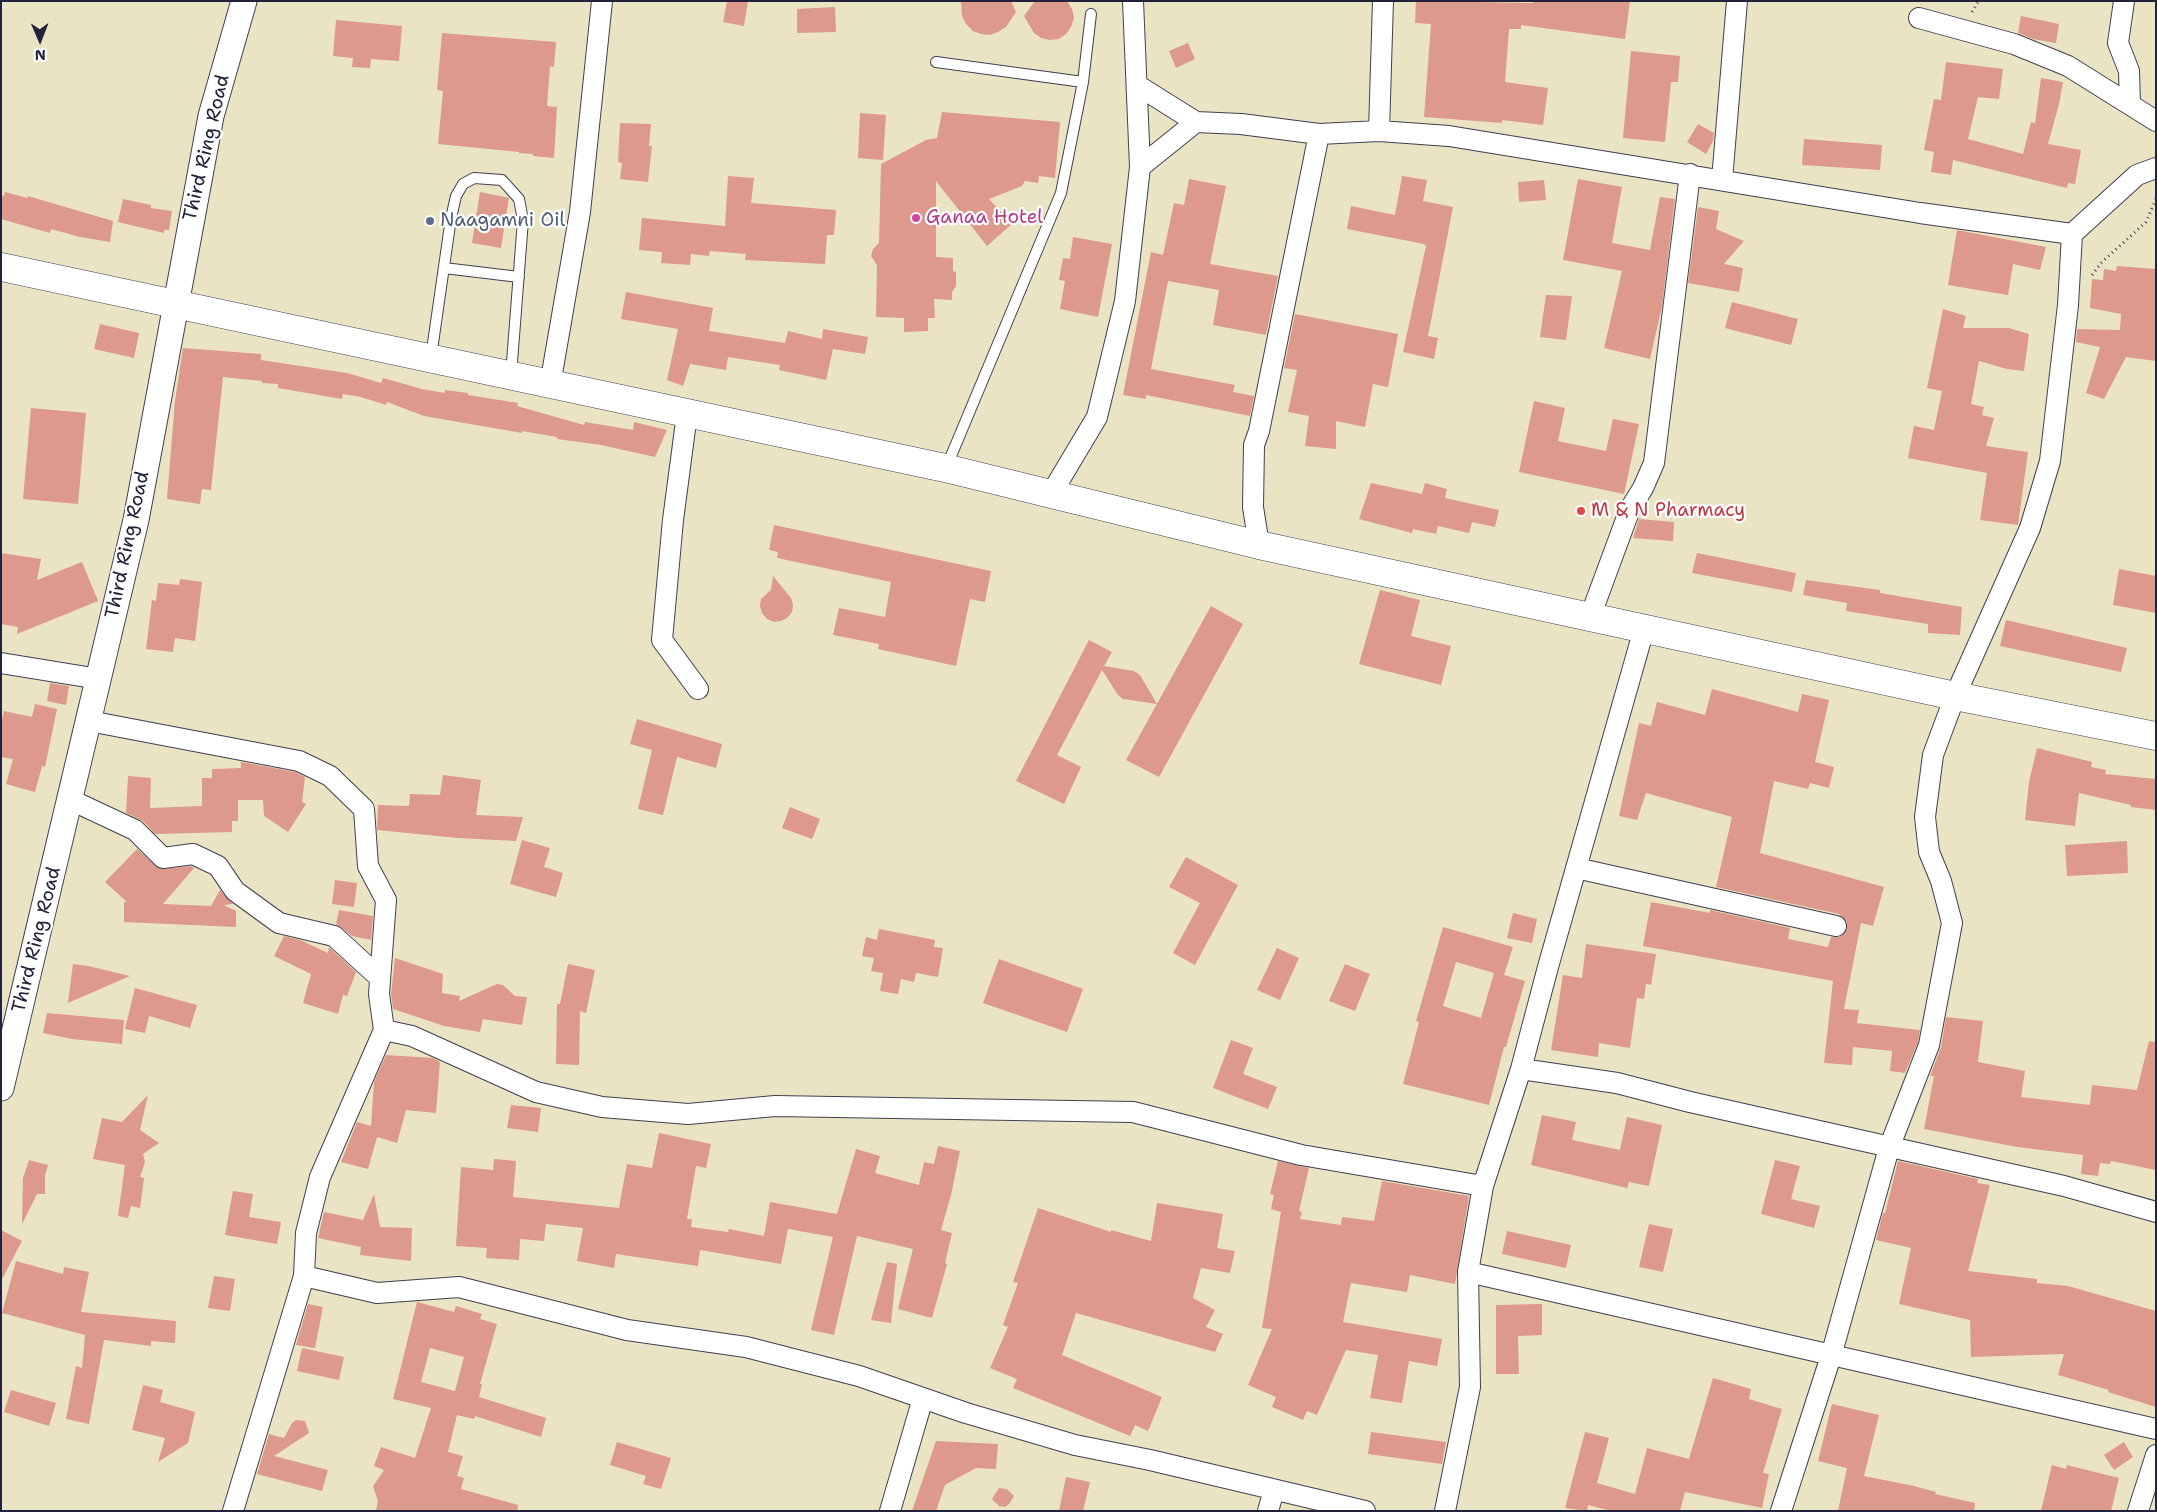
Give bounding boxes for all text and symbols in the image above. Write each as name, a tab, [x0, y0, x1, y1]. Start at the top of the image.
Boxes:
north arrow	[15, 15, 65, 65]
text: N	[35, 46, 46, 64]
street label: Third Ring Road	[179, 72, 235, 224]
place label: Ganaa Hotel	[926, 207, 1043, 229]
place label: Naagamni Oil	[440, 210, 565, 232]
marker: Ganaa Hotel	[910, 212, 922, 224]
marker: Naagamni Oil	[424, 215, 436, 227]
street label: Third Ring Road	[101, 469, 155, 621]
place label: M & N Pharmacy	[1591, 500, 1745, 522]
marker: M & N Pharmacy	[1575, 505, 1587, 517]
street label: Third Ring Road	[8, 865, 66, 1015]

